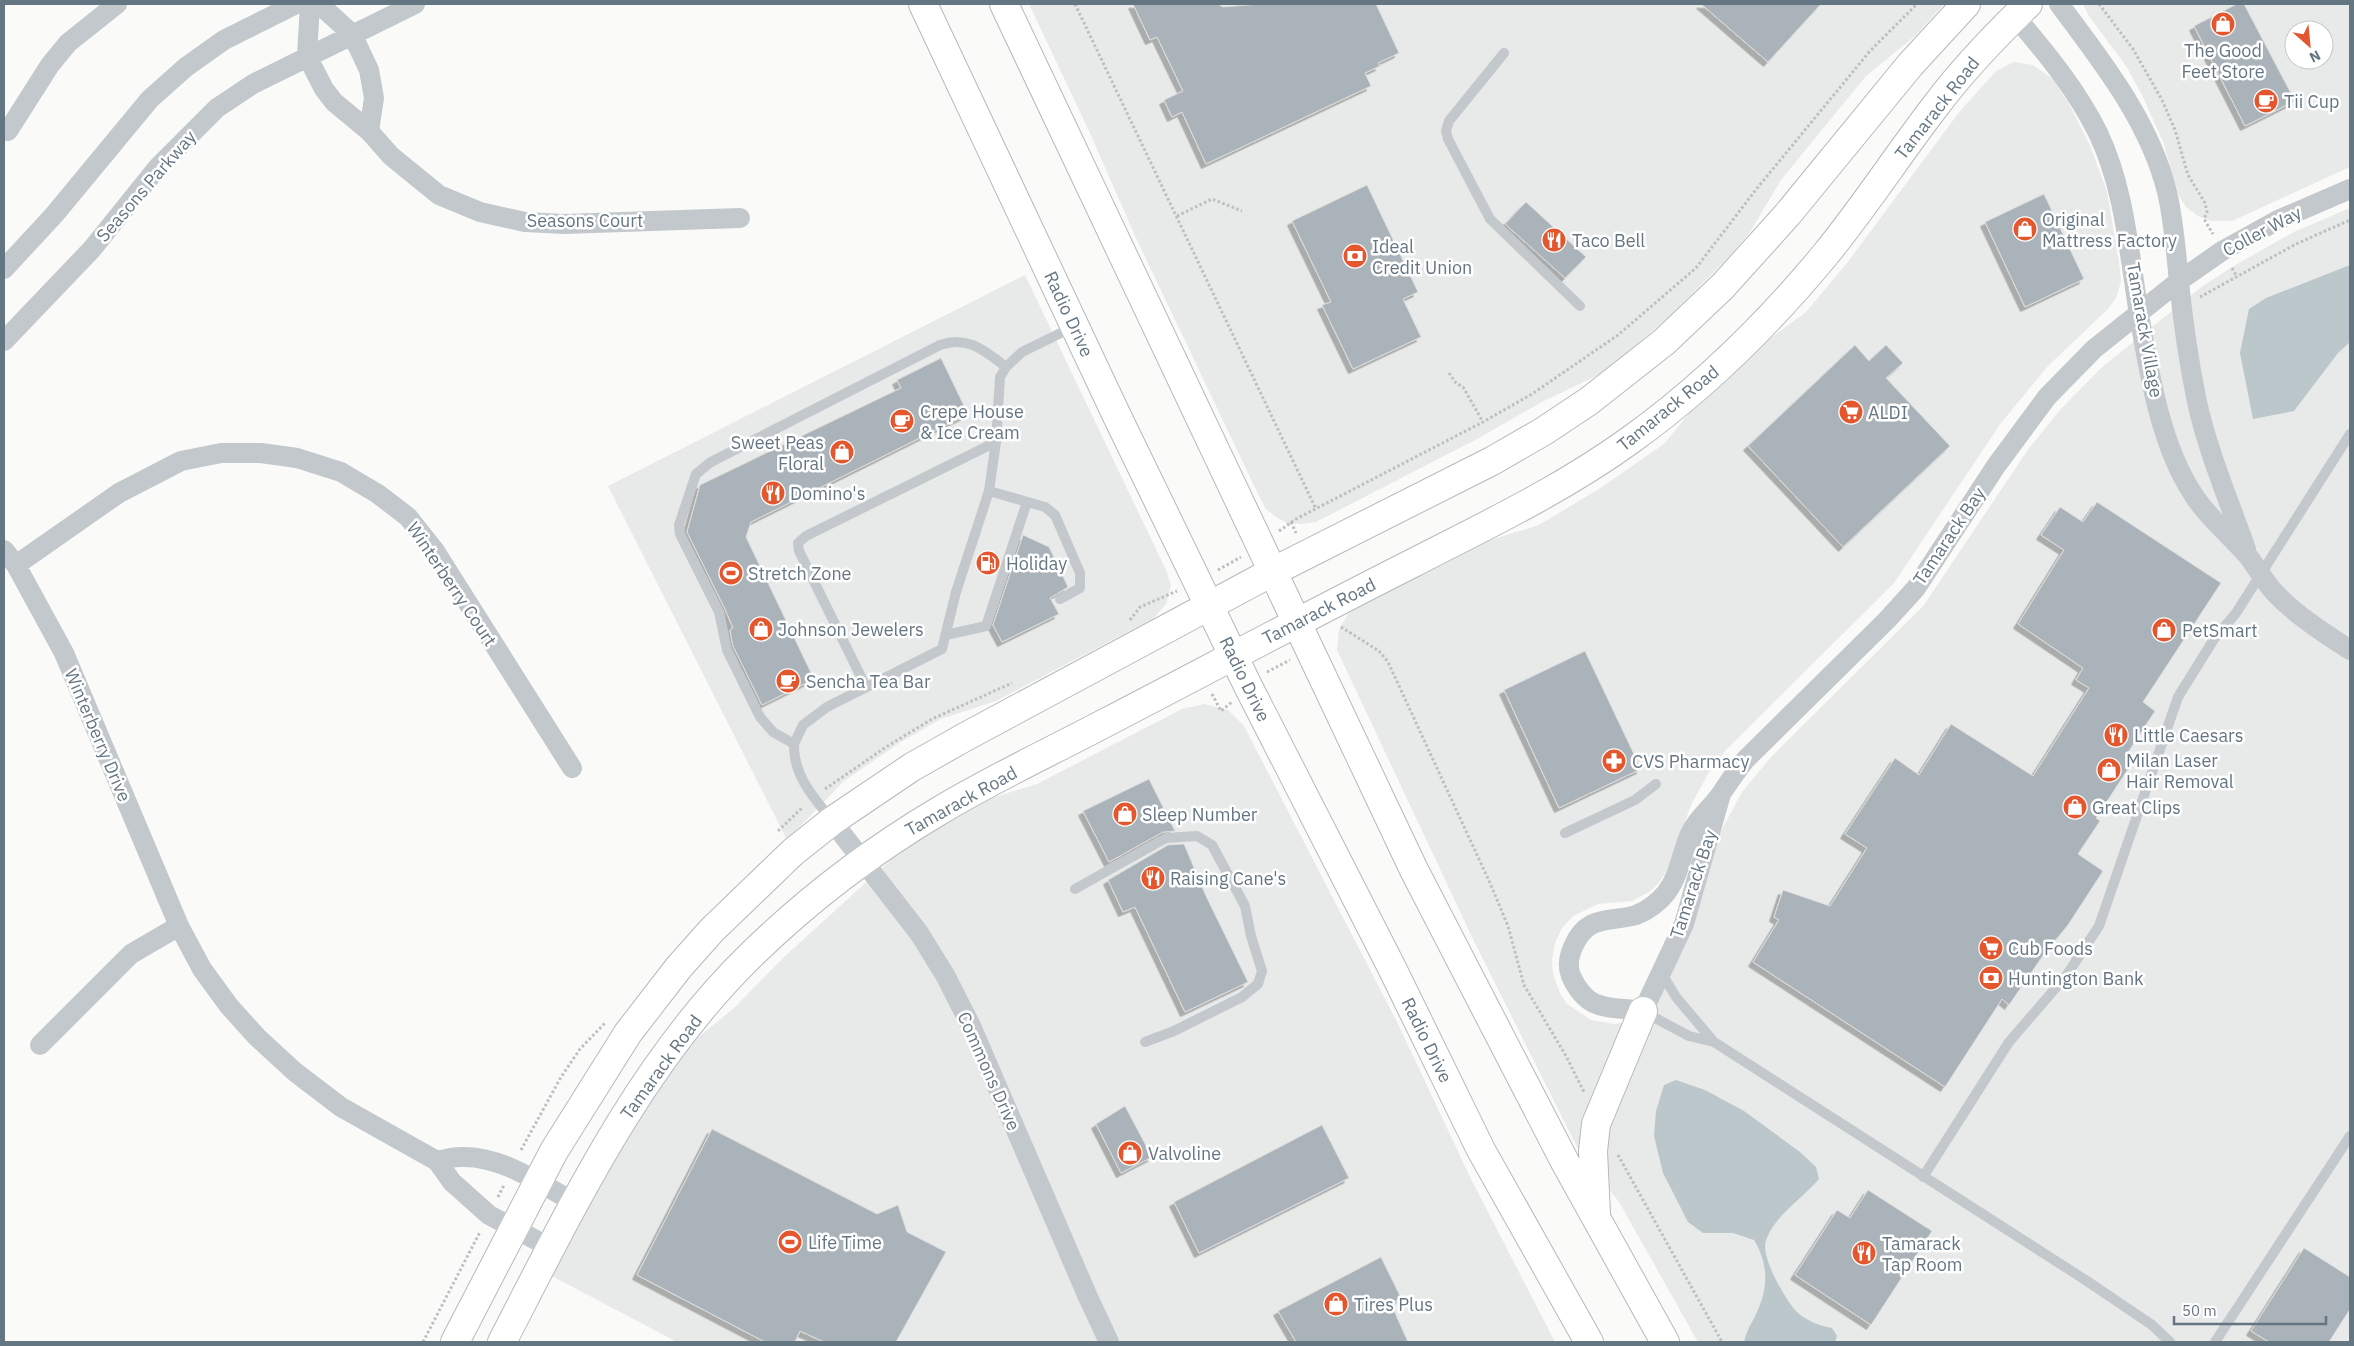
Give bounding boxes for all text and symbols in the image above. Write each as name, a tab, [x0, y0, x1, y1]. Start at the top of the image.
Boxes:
shop icon: The Good Feet Store	[2210, 11, 2236, 37]
north arrow	[2284, 20, 2334, 70]
place label: The Good Feet Store	[2181, 39, 2265, 83]
text: N	[2306, 46, 2324, 67]
street label: Tamarack Road	[1890, 52, 1984, 164]
cafe icon: Tii Cup	[2253, 88, 2279, 114]
place label: Tii Cup	[2284, 90, 2339, 113]
street label: Seasons Parkway	[91, 125, 201, 247]
street label: Coller Way	[2219, 201, 2305, 261]
place label: Original Mattress Factory	[2042, 208, 2177, 252]
street label: Seasons Court	[527, 209, 643, 232]
shop icon: Original Mattress Factory	[2012, 216, 2038, 242]
restaurant icon: Taco Bell	[1541, 227, 1567, 253]
place label: Taco Bell	[1572, 229, 1645, 252]
place label: Ideal Credit Union	[1372, 235, 1472, 279]
bank icon: Ideal Credit Union	[1342, 243, 1368, 269]
street label: Tamarack Village	[2122, 261, 2168, 400]
street label: Radio Drive	[1039, 267, 1099, 361]
street label: Tamarack Road	[1612, 360, 1724, 456]
supermarket icon: ALDI	[1838, 399, 1864, 425]
place label: Crepe House & Ice Cream	[920, 400, 1024, 444]
place label: ALDI	[1868, 401, 1908, 424]
cafe icon: Crepe House & Ice Cream	[889, 408, 915, 434]
place label: Sweet Peas Floral	[731, 431, 824, 475]
shop icon: Sweet Peas Floral	[829, 439, 855, 465]
restaurant icon: Domino's	[760, 480, 786, 506]
place label: Domino's	[790, 482, 865, 505]
street label: Tamarack Bay	[1908, 483, 1990, 589]
street label: Winterberry Court	[402, 517, 502, 651]
fuel station icon: Holiday	[975, 550, 1001, 576]
place label: Holiday	[1006, 552, 1067, 575]
sports icon: Stretch Zone	[718, 560, 744, 586]
place label: Stretch Zone	[748, 562, 852, 585]
street label: Tamarack Road	[1258, 573, 1380, 649]
shop icon: Johnson Jewelers	[748, 616, 774, 642]
shop icon: PetSmart	[2151, 617, 2177, 643]
place label: Johnson Jewelers	[778, 618, 924, 641]
place label: PetSmart	[2182, 619, 2258, 642]
street label: Radio Drive	[1214, 633, 1276, 725]
street label: Winterberry Drive	[60, 665, 136, 805]
cafe icon: Sencha Tea Bar	[775, 668, 801, 694]
place label: Sencha Tea Bar	[806, 670, 931, 693]
restaurant icon: Little Caesars	[2103, 722, 2129, 748]
place label: Little Caesars	[2134, 724, 2243, 747]
pharmacy icon: CVS Pharmacy	[1601, 748, 1627, 774]
place label: Milan Laser Hair Removal	[2126, 749, 2234, 793]
place label: CVS Pharmacy	[1632, 750, 1749, 773]
shop icon: Milan Laser Hair Removal	[2096, 757, 2122, 783]
street label: Tamarack Road	[901, 761, 1021, 841]
shop icon: Great Clips	[2062, 794, 2088, 820]
place label: Great Clips	[2092, 796, 2181, 819]
shop icon: Sleep Number	[1112, 801, 1138, 827]
place label: Sleep Number	[1142, 803, 1258, 826]
street label: Tamarack Bay	[1665, 827, 1721, 941]
restaurant icon: Raising Cane's	[1140, 865, 1166, 891]
place label: Raising Cane's	[1170, 867, 1286, 890]
supermarket icon: Cub Foods	[1978, 935, 2004, 961]
place label: Cub Foods	[2008, 937, 2093, 960]
bank icon: Huntington Bank	[1978, 965, 2004, 991]
place label: Huntington Bank	[2008, 967, 2144, 990]
street label: Radio Drive	[1396, 994, 1458, 1086]
street label: Commons Drive	[953, 1008, 1026, 1134]
street label: Tamarack Road	[615, 1010, 707, 1124]
shop icon: Valvoline	[1117, 1140, 1143, 1166]
place label: Valvoline	[1148, 1142, 1221, 1165]
sports icon: Life Time	[777, 1229, 803, 1255]
place label: Life Time	[808, 1231, 882, 1254]
place label: Tamarack Tap Room	[1882, 1232, 1962, 1276]
restaurant icon: Tamarack Tap Room	[1851, 1240, 1877, 1266]
shop icon: Tires Plus	[1323, 1291, 1349, 1317]
place label: Tires Plus	[1354, 1293, 1433, 1316]
scale bar	[2174, 1294, 2326, 1326]
text: 50 m	[2182, 1301, 2217, 1320]

